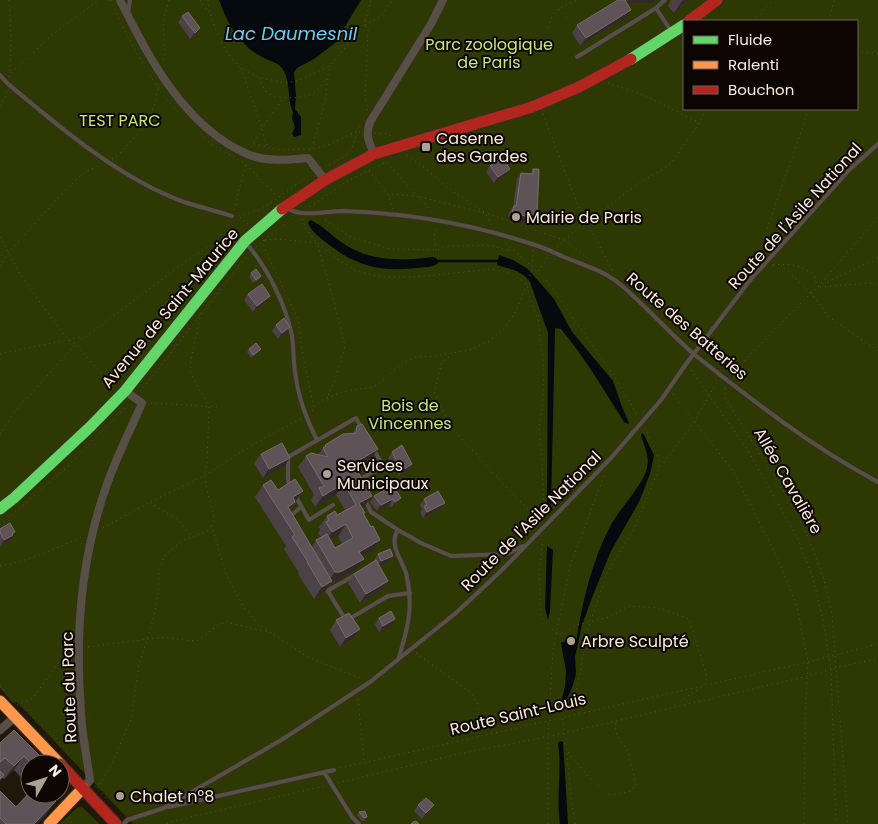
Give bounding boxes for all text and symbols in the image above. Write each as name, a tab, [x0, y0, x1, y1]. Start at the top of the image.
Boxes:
legend	[683, 20, 858, 110]
water label: Lac Daumesnil	[225, 21, 358, 46]
text: Fluide	[728, 29, 772, 50]
park label: Parc zoologique de Paris	[425, 33, 553, 74]
text: Ralenti	[728, 54, 779, 75]
text: Bouchon	[728, 79, 794, 100]
park label: TEST PARC	[79, 109, 161, 132]
place label: Caserne des Gardes	[436, 127, 528, 168]
street label: Route de l'Asile National	[723, 138, 867, 294]
marker: Caserne des Gardes	[420, 141, 432, 153]
place label: Mairie de Paris	[526, 206, 642, 229]
marker: Mairie de Paris	[510, 211, 522, 223]
street label: Avenue de Saint-Maurice	[96, 223, 244, 393]
street label: Route des Batteries	[621, 267, 753, 385]
park label: Bois de Vincennes	[368, 394, 452, 435]
street label: Allée Cavalière	[748, 424, 828, 539]
street label: Route de l'Asile National	[456, 446, 606, 596]
place label: Services Municipaux	[337, 454, 429, 495]
marker: Services Municipaux	[321, 468, 333, 480]
place label: Arbre Sculpté	[581, 630, 689, 653]
street label: Route du Parc	[56, 631, 82, 743]
marker: Arbre Sculpté	[565, 635, 577, 647]
street label: Route Saint-Louis	[448, 687, 588, 741]
north arrow	[20, 754, 70, 804]
text: N	[44, 760, 66, 781]
place label: Chalet n°8	[130, 785, 214, 808]
marker: Chalet n°8	[114, 790, 126, 802]

